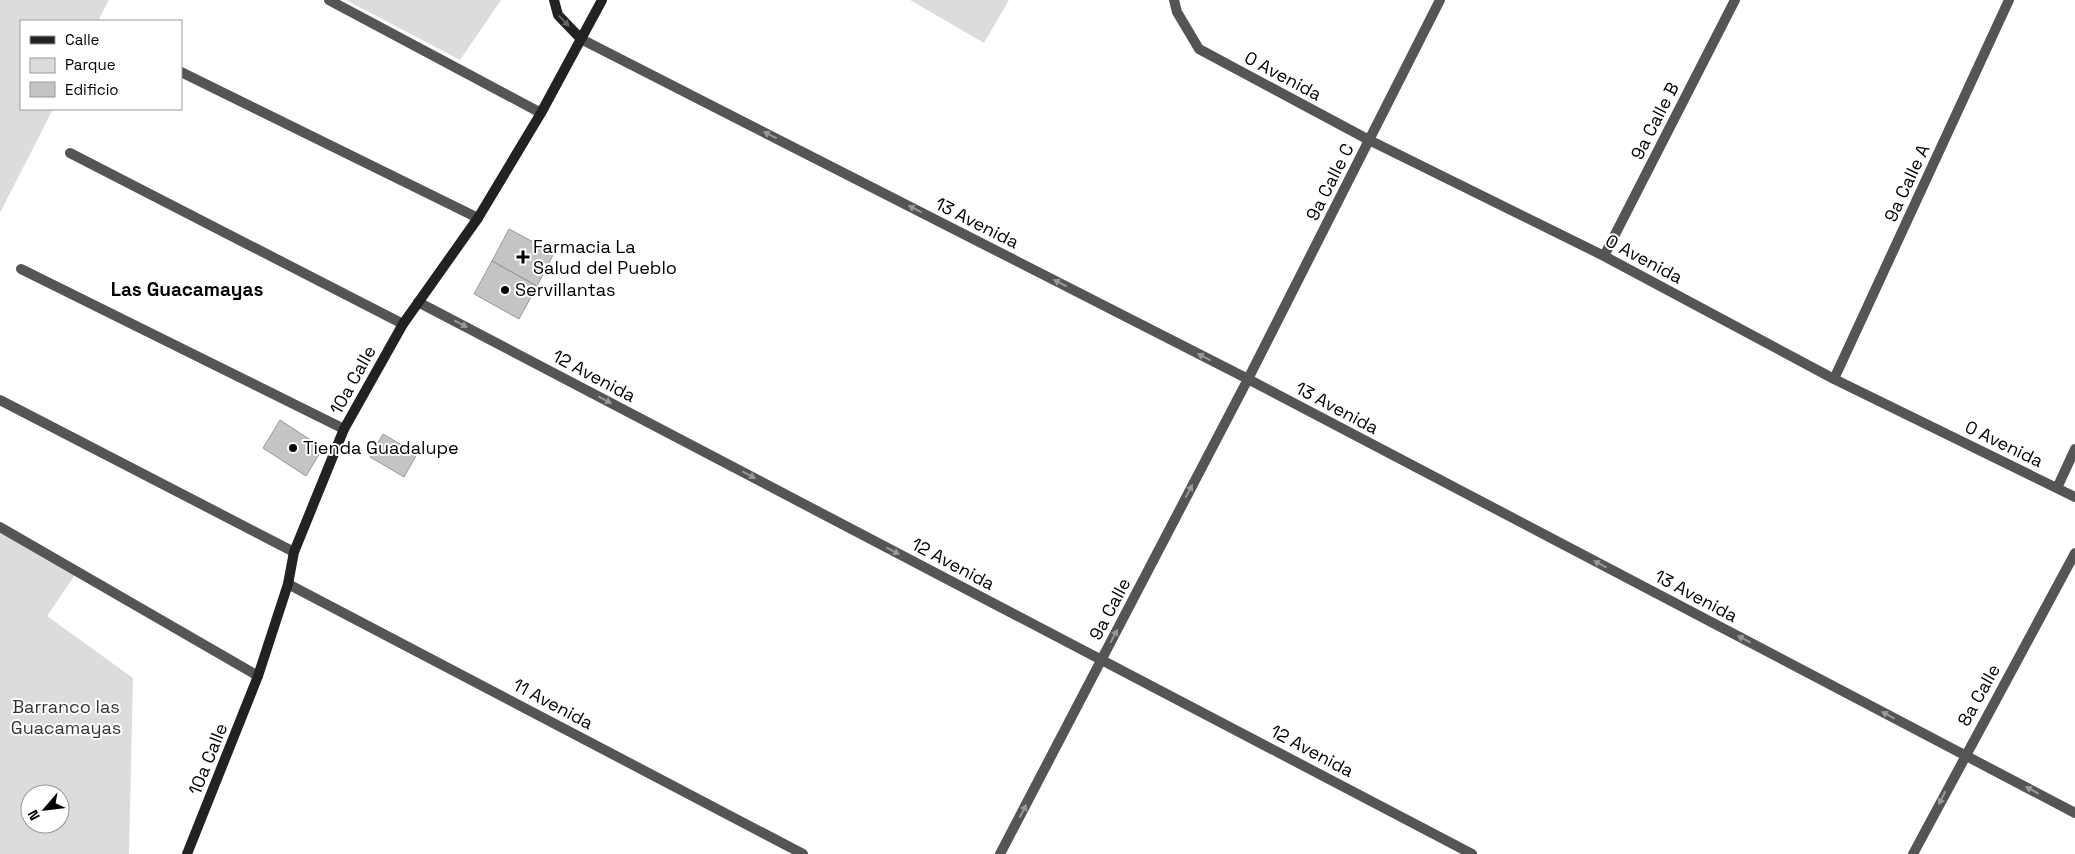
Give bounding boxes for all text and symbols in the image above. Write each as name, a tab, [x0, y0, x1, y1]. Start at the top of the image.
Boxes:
one-way arrow	[558, 15, 570, 27]
legend	[20, 20, 182, 110]
text: Calle	[65, 30, 100, 49]
street label: 0 Avenida	[1241, 46, 1326, 106]
text: Parque	[65, 55, 116, 74]
street label: 9a Calle B	[1625, 78, 1684, 163]
text: Edificio	[65, 80, 119, 99]
one-way arrow	[763, 131, 777, 139]
street label: 9a Calle C	[1300, 139, 1359, 224]
street label: 9a Calle A	[1879, 140, 1935, 225]
street label: 13 Avenida	[931, 192, 1023, 254]
one-way arrow	[908, 205, 922, 213]
street label: 0 Avenida	[1602, 229, 1687, 289]
place label: Farmacia La Salud del Pueblo	[533, 235, 677, 279]
marker: Farmacia La Salud del Pueblo	[517, 251, 529, 263]
district label: Las Guacamayas	[111, 277, 263, 302]
place label: Servillantas	[515, 278, 616, 301]
one-way arrow	[1052, 279, 1067, 287]
marker: Servillantas	[499, 284, 511, 296]
one-way arrow	[455, 320, 468, 329]
street label: 10a Calle	[324, 341, 381, 418]
street label: 12 Avenida	[549, 344, 640, 407]
one-way arrow	[1197, 353, 1211, 361]
street label: 13 Avenida	[1292, 376, 1383, 439]
one-way arrow	[598, 396, 612, 404]
street label: 0 Avenida	[1961, 415, 2047, 472]
place label: Tienda Guadalupe	[303, 436, 459, 459]
marker: Tienda Guadalupe	[287, 442, 299, 454]
one-way arrow	[742, 471, 756, 479]
one-way arrow	[1185, 484, 1193, 499]
street label: 12 Avenida	[908, 532, 999, 595]
one-way arrow	[886, 547, 900, 555]
one-way arrow	[1593, 560, 1607, 568]
street label: 13 Avenida	[1651, 564, 1742, 627]
street label: 9a Calle	[1084, 574, 1136, 644]
one-way arrow	[1110, 628, 1118, 643]
one-way arrow	[1737, 635, 1751, 643]
street label: 8a Calle	[1952, 660, 2005, 730]
street label: 11 Avenida	[509, 673, 597, 734]
park label: Barranco las Guacamayas	[11, 695, 121, 739]
one-way arrow	[1881, 711, 1895, 719]
street label: 12 Avenida	[1267, 719, 1358, 782]
street label: 10a Calle	[183, 720, 232, 798]
north arrow	[20, 784, 70, 834]
one-way arrow	[2025, 786, 2039, 794]
one-way arrow	[1938, 791, 1946, 806]
one-way arrow	[1019, 804, 1027, 818]
text: N	[23, 807, 44, 823]

